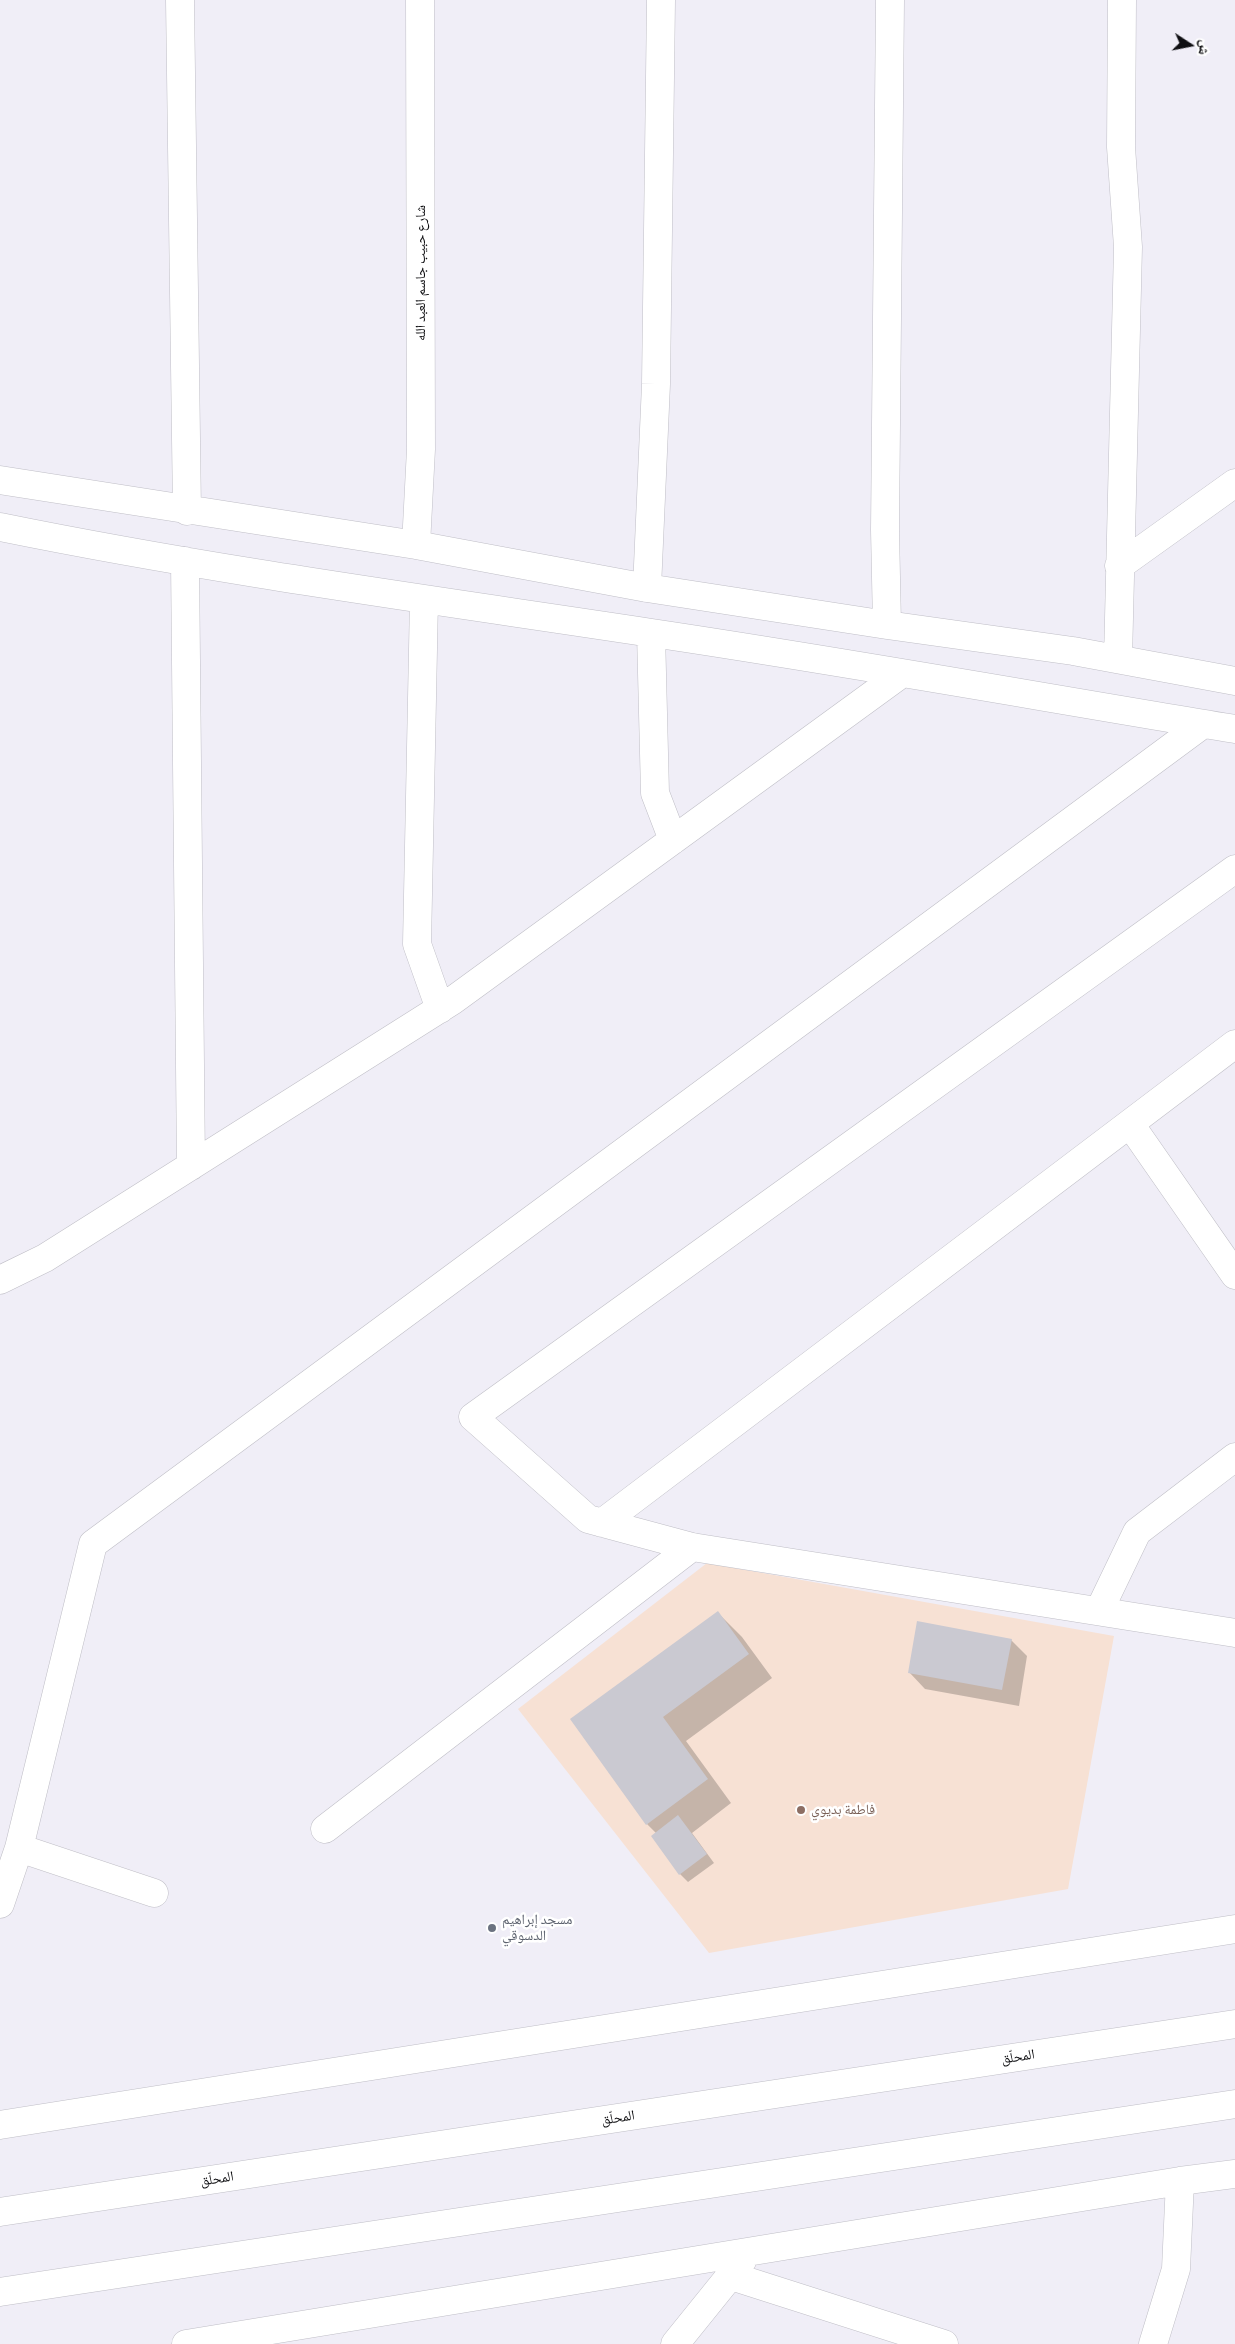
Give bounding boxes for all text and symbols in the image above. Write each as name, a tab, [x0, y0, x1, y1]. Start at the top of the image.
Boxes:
north arrow	[1165, 20, 1215, 70]
text: ش	[1194, 39, 1215, 57]
street label: شارع حبيب جاسم العبد الله	[413, 205, 429, 341]
place label: فاطمة بديوي	[811, 1802, 875, 1818]
marker: فاطمة بديوي	[795, 1804, 807, 1816]
place label: مسجد إبراهيم الدسوقي	[502, 1912, 572, 1944]
marker: مسجد إبراهيم الدسوقي	[486, 1922, 498, 1934]
street label: المحلّق	[1000, 2046, 1036, 2068]
street label: المحلّق	[600, 2107, 636, 2129]
street label: المحلّق	[199, 2168, 235, 2190]

